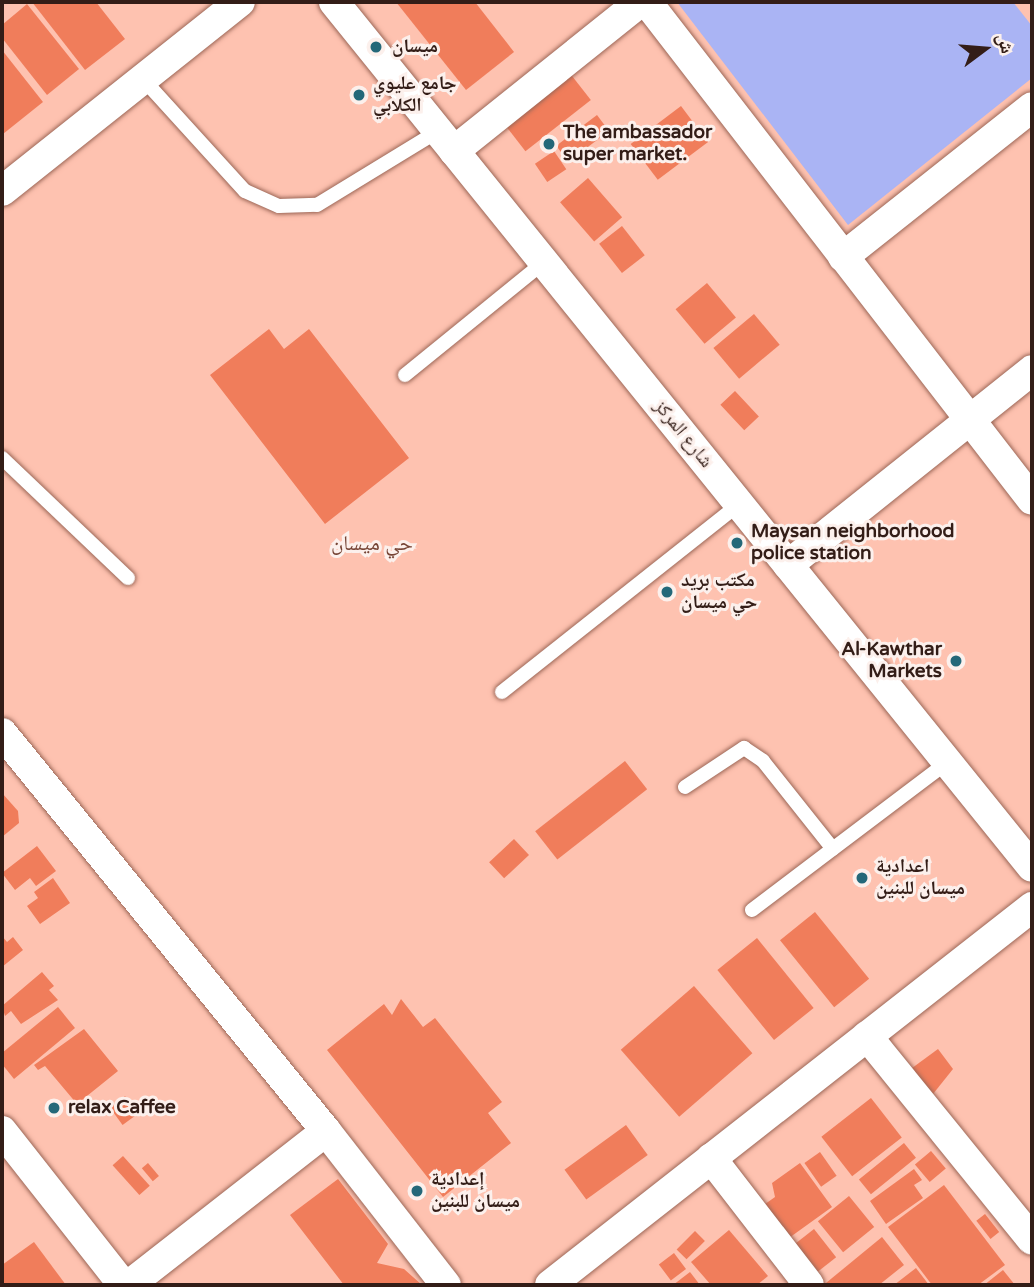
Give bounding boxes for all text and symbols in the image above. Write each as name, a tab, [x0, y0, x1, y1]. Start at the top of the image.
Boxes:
north arrow	[950, 14, 1020, 84]
text: ش	[992, 30, 1019, 56]
place label: ميسان	[392, 36, 438, 58]
marker: ميسان	[366, 37, 386, 57]
place label: جامع عليوي الكلابي	[373, 73, 456, 117]
marker: جامع عليوي الكلابي	[351, 87, 367, 103]
place label: The ambassador super market.	[563, 122, 712, 166]
marker: The ambassador super market.	[541, 136, 557, 152]
street label: شارع المركز	[649, 395, 717, 473]
place label: Maysan neighborhood police station	[751, 521, 954, 565]
district label: حي ميسان	[331, 531, 413, 557]
marker: Maysan neighborhood police station	[729, 535, 745, 551]
place label: مكتب بريد حي ميسان	[681, 570, 757, 614]
marker: مكتب بريد حي ميسان	[659, 584, 675, 600]
place label: Al-Kawthar Markets	[841, 639, 942, 683]
marker: Al-Kawthar Markets	[948, 653, 964, 669]
place label: اعدادية ميسان للبنين	[876, 856, 965, 900]
marker: اعدادية ميسان للبنين	[854, 870, 870, 886]
place label: relax Caffee	[68, 1097, 176, 1119]
marker: relax Caffee	[46, 1100, 62, 1116]
place label: إعدادية ميسان للبنين	[431, 1169, 520, 1213]
marker: إعدادية ميسان للبنين	[409, 1183, 425, 1199]

